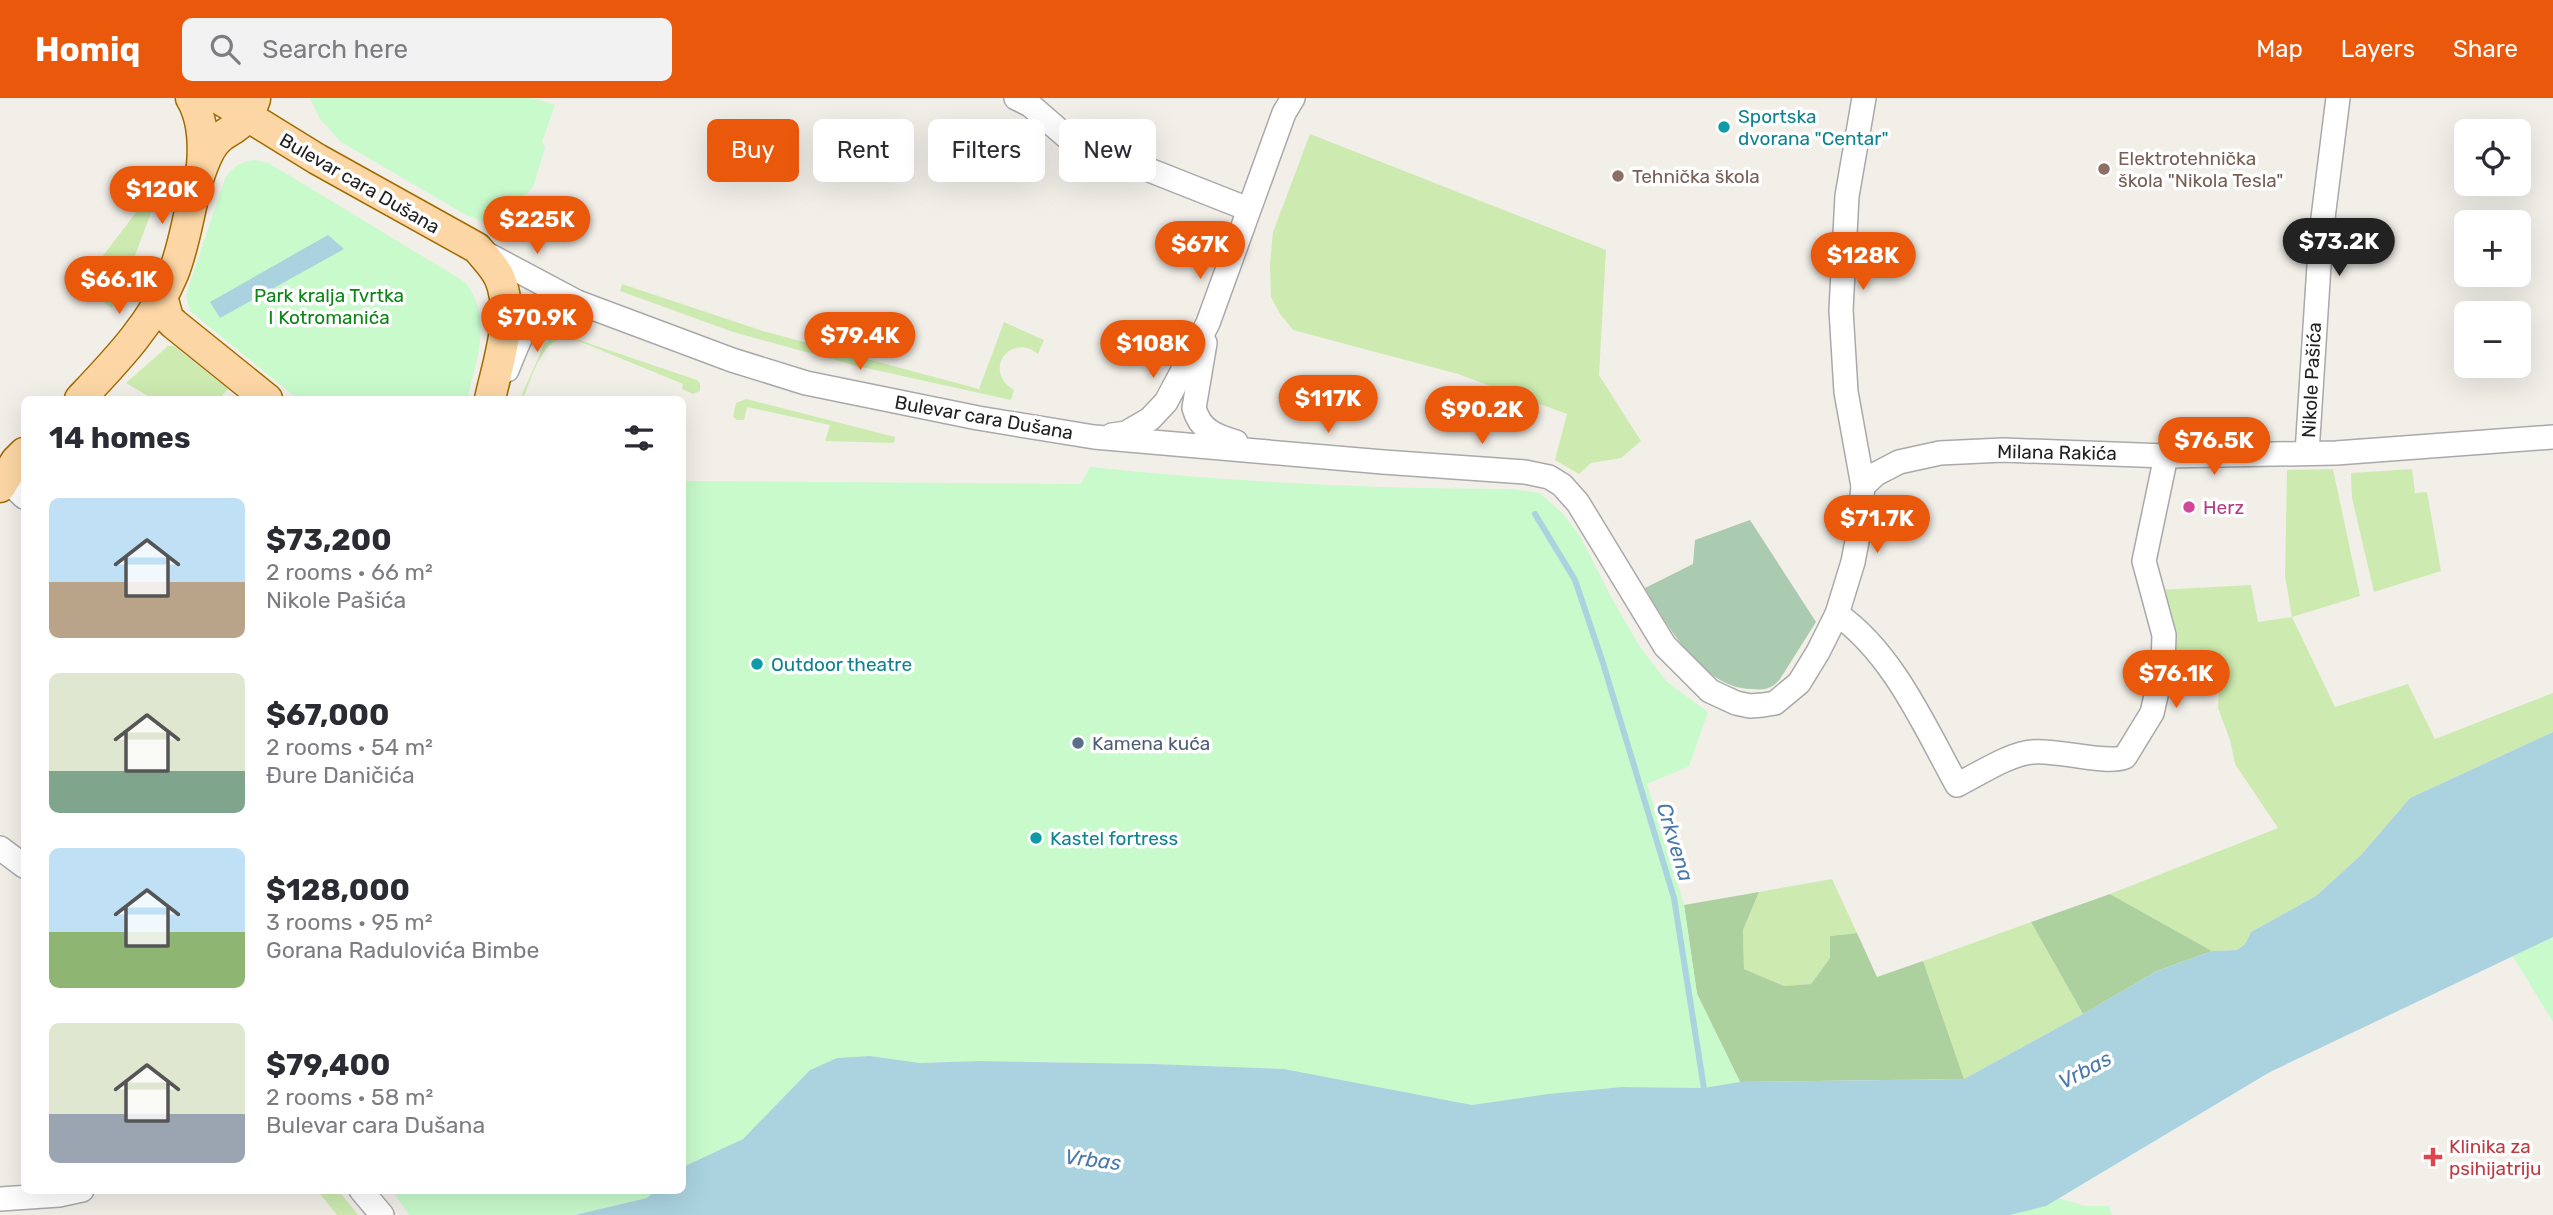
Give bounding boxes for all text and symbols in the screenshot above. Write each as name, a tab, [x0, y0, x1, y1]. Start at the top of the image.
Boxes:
search box	[182, 18, 672, 81]
text: Homiq	[35, 30, 140, 69]
icon: search	[206, 30, 244, 68]
text: Search here	[262, 34, 408, 65]
text: Map	[2256, 35, 2303, 63]
text: Layers	[2341, 35, 2415, 63]
text: Share	[2453, 35, 2518, 63]
place label: Sportska dvorana "Centar"	[1738, 105, 1889, 150]
chip: Buy	[707, 119, 799, 182]
chip: Rent	[813, 119, 914, 182]
chip: Filters	[928, 119, 1045, 182]
chip: New	[1059, 119, 1156, 182]
marker: Sportska dvorana "Centar"	[1716, 119, 1732, 135]
map controls	[2454, 119, 2531, 378]
button: locate	[2454, 119, 2531, 196]
street label: Bulevar cara Dušana	[276, 128, 444, 239]
place label: Elektrotehnička škola "Nikola Tesla"	[2118, 147, 2283, 192]
marker: Elektrotehnička škola "Nikola Tesla"	[2096, 161, 2112, 177]
place label: Tehnička škola	[1632, 165, 1760, 188]
pin: $120K	[113, 166, 211, 226]
marker: Tehnička škola	[1610, 168, 1626, 184]
text: $120K	[126, 175, 198, 203]
pin: $225K	[488, 197, 586, 256]
text: $225K	[499, 205, 575, 233]
button: +	[2454, 210, 2531, 287]
pin: $73.2K	[2282, 218, 2396, 278]
pin: $67K	[1159, 222, 1241, 281]
text: $73.2K	[2299, 227, 2379, 255]
text: $67K	[1171, 230, 1229, 258]
pin: $128K	[1814, 232, 1912, 292]
text: $128K	[1827, 241, 1899, 269]
pin: $66.1K	[62, 256, 176, 316]
text: $66.1K	[80, 265, 158, 293]
park label: Park kralja Tvrtka I Kotromanića	[254, 284, 404, 329]
pin: $70.9K	[480, 294, 594, 354]
button: −	[2454, 301, 2531, 378]
text: $70.9K	[497, 303, 577, 331]
pin: $79.4K	[803, 313, 917, 372]
pin: $108K	[1104, 320, 1202, 380]
text: $79.4K	[820, 321, 900, 349]
street label: Nikole Pašića	[2297, 322, 2326, 438]
text: $108K	[1116, 329, 1190, 357]
pin: $117K	[1279, 376, 1377, 435]
text: $117K	[1295, 384, 1361, 412]
pin: $90.2K	[1425, 386, 1539, 446]
street label: Bulevar cara Dušana	[893, 390, 1075, 445]
text: $90.2K	[1441, 395, 1523, 423]
pin: $76.5K	[2157, 418, 2271, 477]
icon: filters	[620, 419, 658, 457]
text: 14 homes	[49, 420, 191, 456]
text: $76.5K	[2174, 426, 2254, 454]
street label: Milana Rakića	[1997, 440, 2117, 465]
pin: $71.7K	[1820, 496, 1934, 555]
place label: Herz	[2203, 496, 2244, 519]
marker: Herz	[2181, 499, 2197, 515]
text: $71.7K	[1840, 504, 1914, 532]
text: $73,200	[266, 522, 392, 558]
icon: home	[105, 526, 189, 610]
text: 2 rooms · 66 m²	[266, 558, 433, 586]
text: Nikole Pašića	[266, 586, 406, 614]
pin: $76.1K	[2119, 650, 2233, 710]
place label: Outdoor theatre	[771, 653, 912, 676]
marker: Outdoor theatre	[749, 656, 765, 672]
text: $76.1K	[2139, 659, 2213, 687]
text: $67,000	[266, 697, 389, 733]
icon: home	[105, 701, 189, 785]
place label: Kamena kuća	[1092, 732, 1210, 755]
text: 2 rooms · 54 m²	[266, 733, 433, 761]
marker: Kamena kuća	[1070, 735, 1086, 751]
text: Đure Daničića	[266, 761, 415, 789]
water label: Crkvena	[1652, 800, 1699, 884]
place label: Kastel fortress	[1050, 827, 1178, 850]
marker: Kastel fortress	[1028, 830, 1044, 846]
text: $128,000	[266, 872, 410, 908]
icon: home	[105, 876, 189, 960]
text: 3 rooms · 95 m²	[266, 908, 433, 936]
text: Gorana Radulovića Bimbe	[266, 936, 539, 964]
water label: Vrbas	[2054, 1045, 2116, 1094]
text: $79,400	[266, 1047, 390, 1083]
icon: home	[105, 1051, 189, 1135]
text: 2 rooms · 58 m²	[266, 1083, 433, 1111]
text: Bulevar cara Dušana	[266, 1111, 485, 1139]
place label: Klinika za psihijatriju	[2449, 1135, 2542, 1180]
water label: Vrbas	[1063, 1144, 1123, 1175]
marker: Klinika za psihijatriju	[2423, 1147, 2443, 1167]

